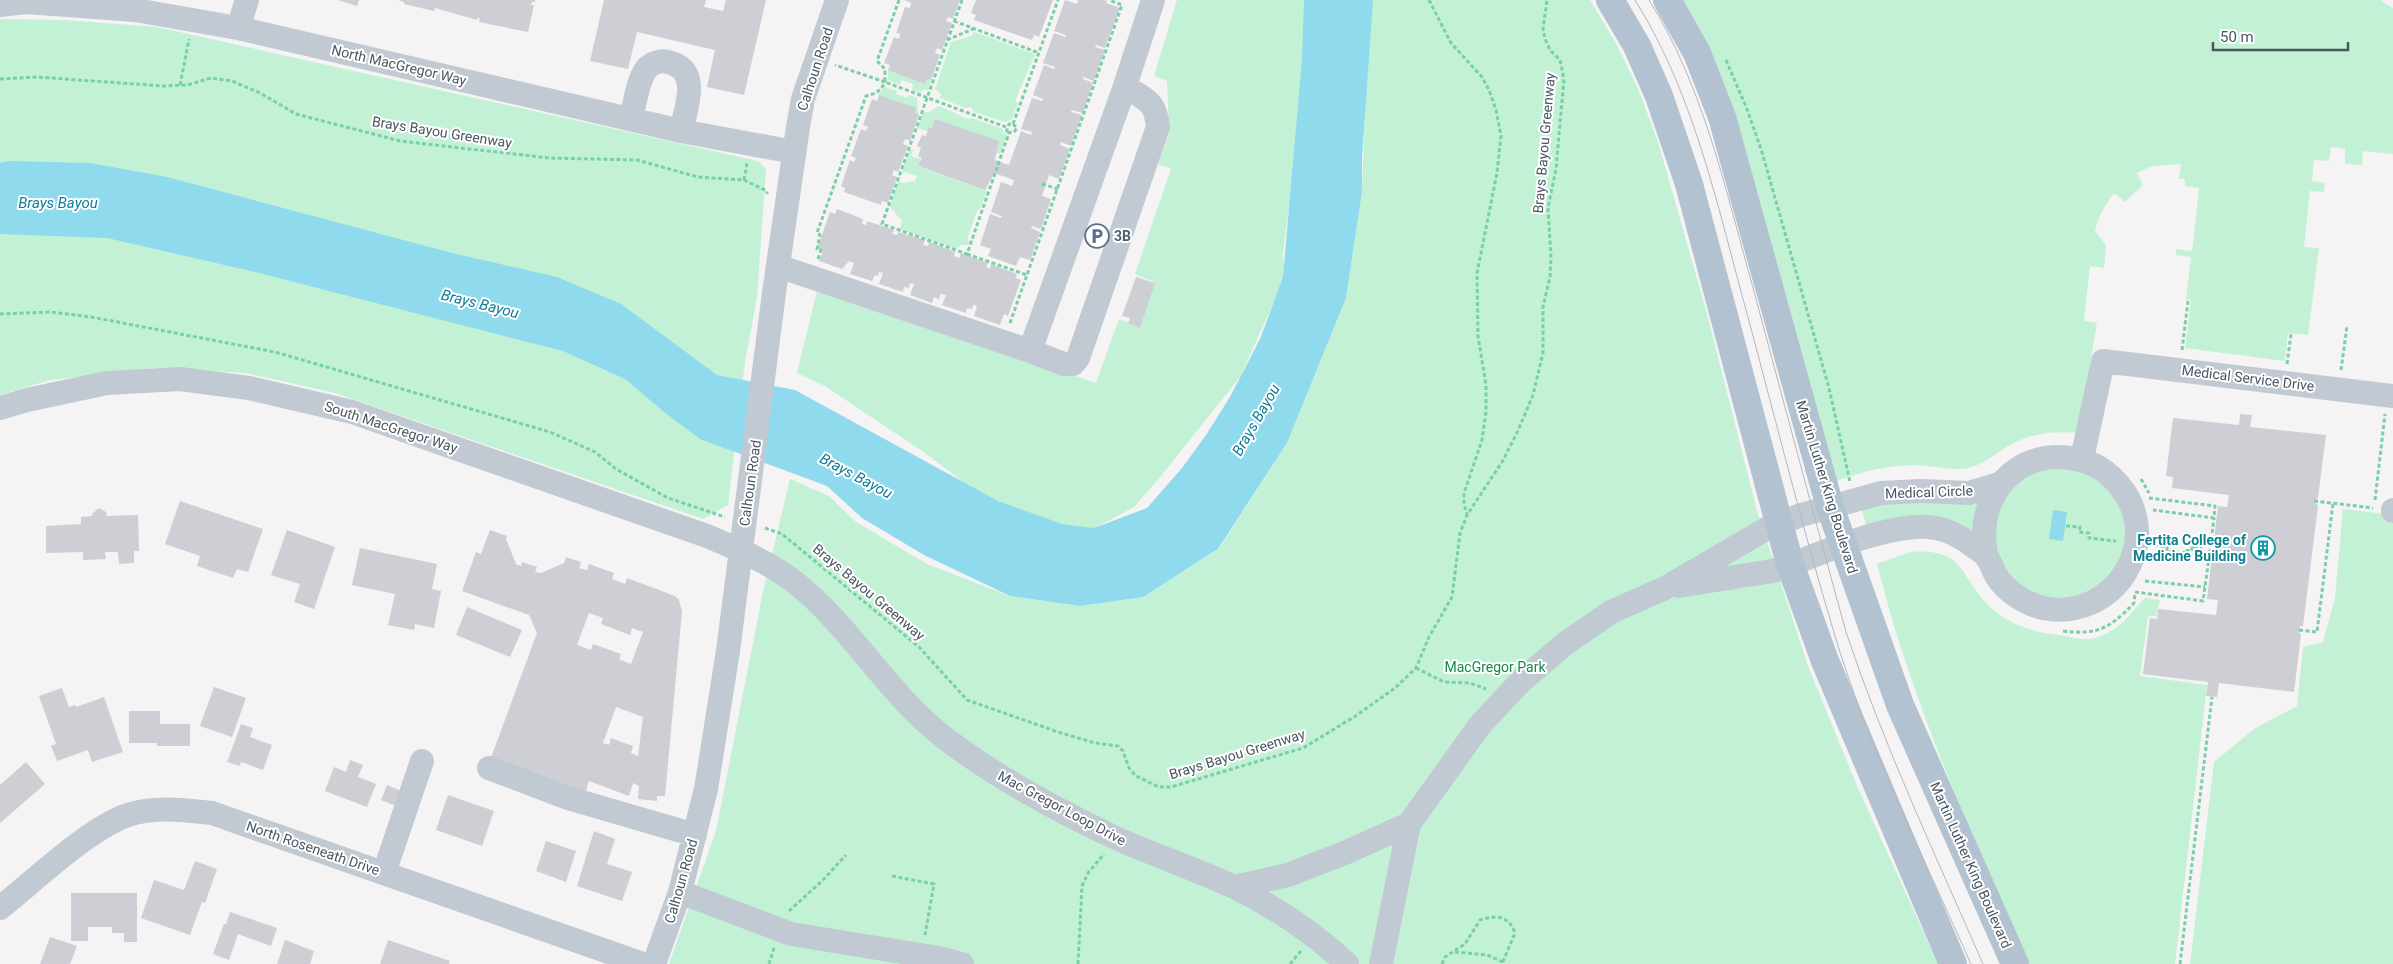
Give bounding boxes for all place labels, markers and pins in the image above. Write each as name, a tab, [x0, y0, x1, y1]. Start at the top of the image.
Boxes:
parking icon: 3B	[1084, 223, 1110, 249]
place label: 3B	[1114, 228, 1131, 244]
place label: Fertita College of Medicine Building	[2133, 532, 2247, 564]
building icon: Fertita College of Medicine Building	[2250, 535, 2276, 561]

